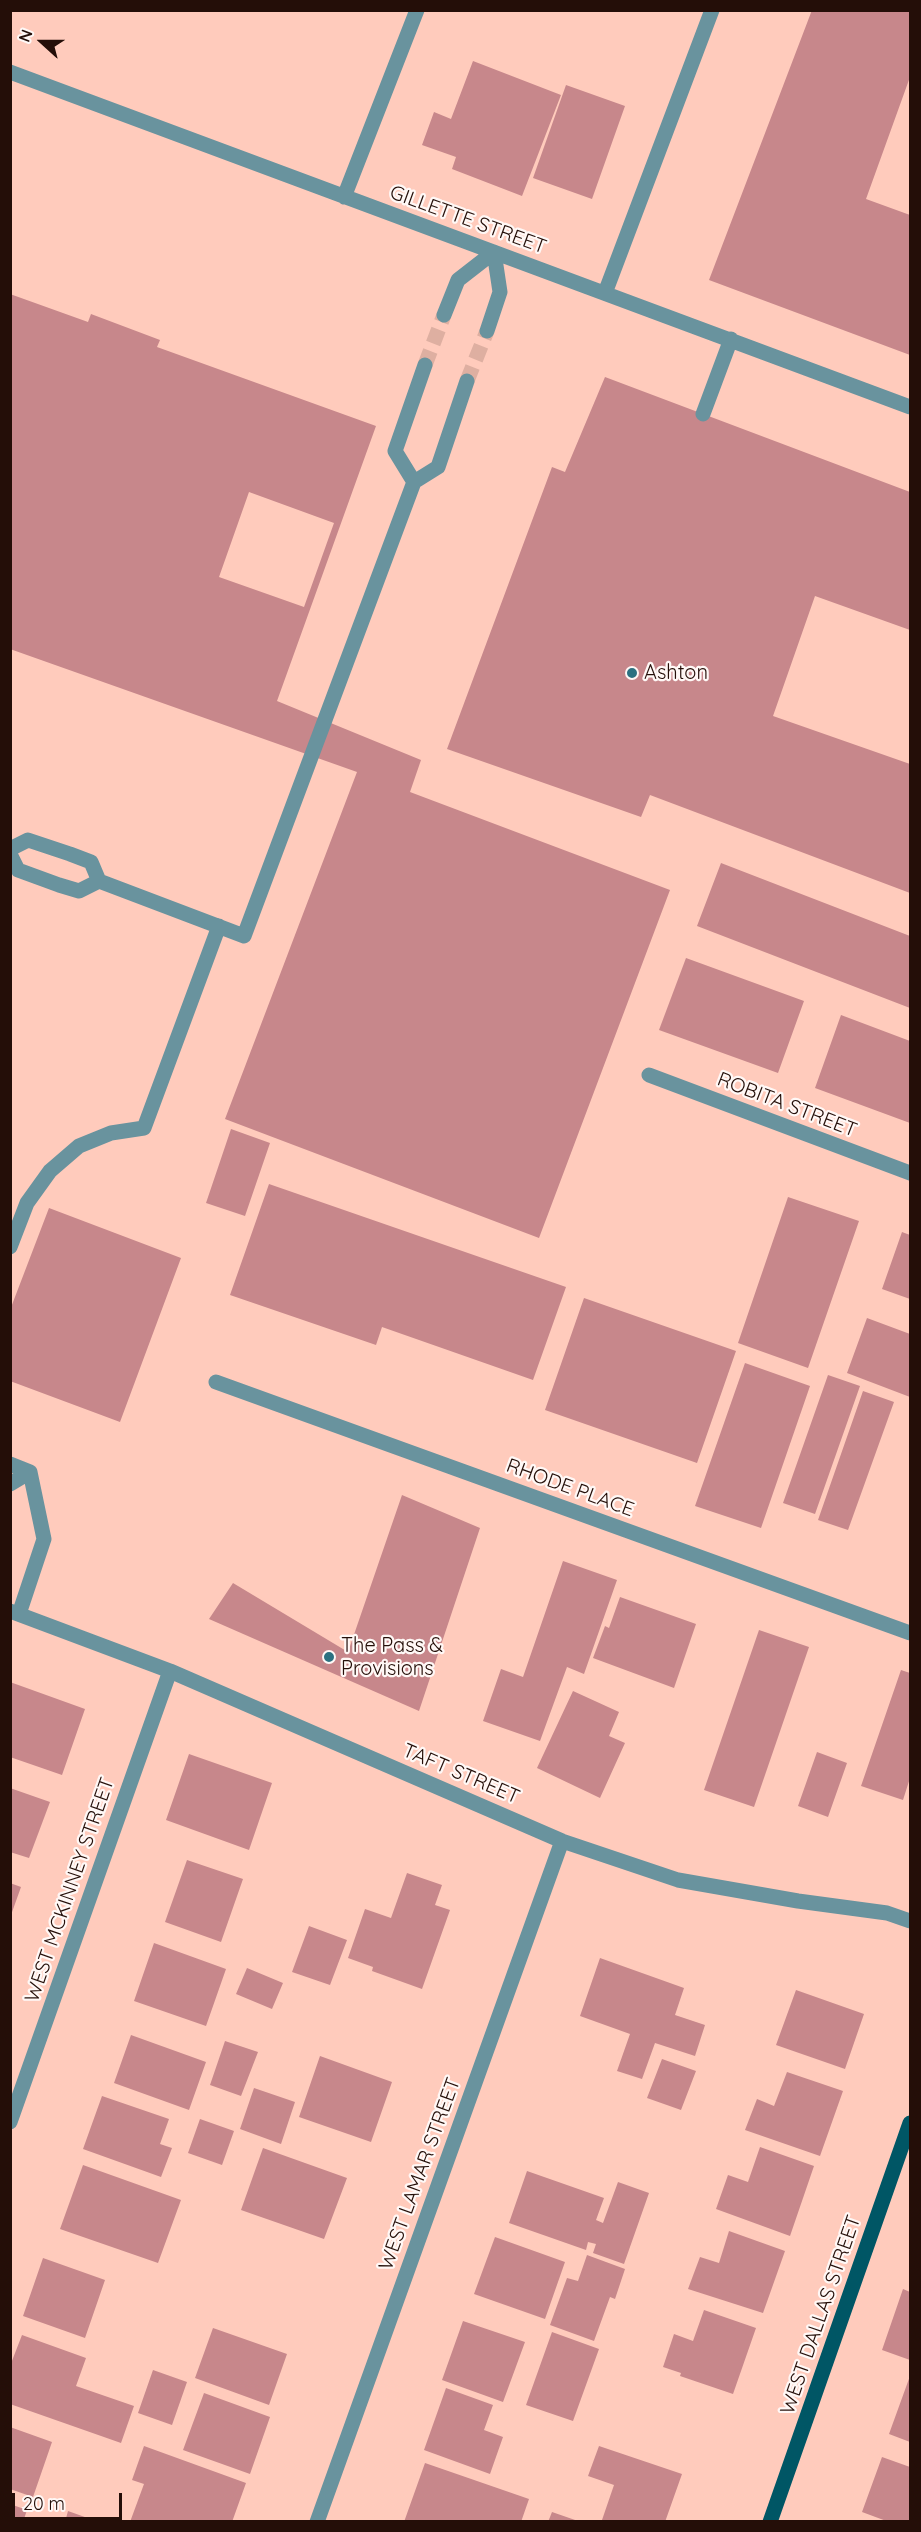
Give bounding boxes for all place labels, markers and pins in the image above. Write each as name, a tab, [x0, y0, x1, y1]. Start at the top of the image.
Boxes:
place label: Ashton	[644, 661, 708, 685]
marker: Ashton	[625, 666, 639, 680]
place label: The Pass & Provisions	[341, 1634, 443, 1681]
marker: The Pass & Provisions	[322, 1650, 336, 1664]

